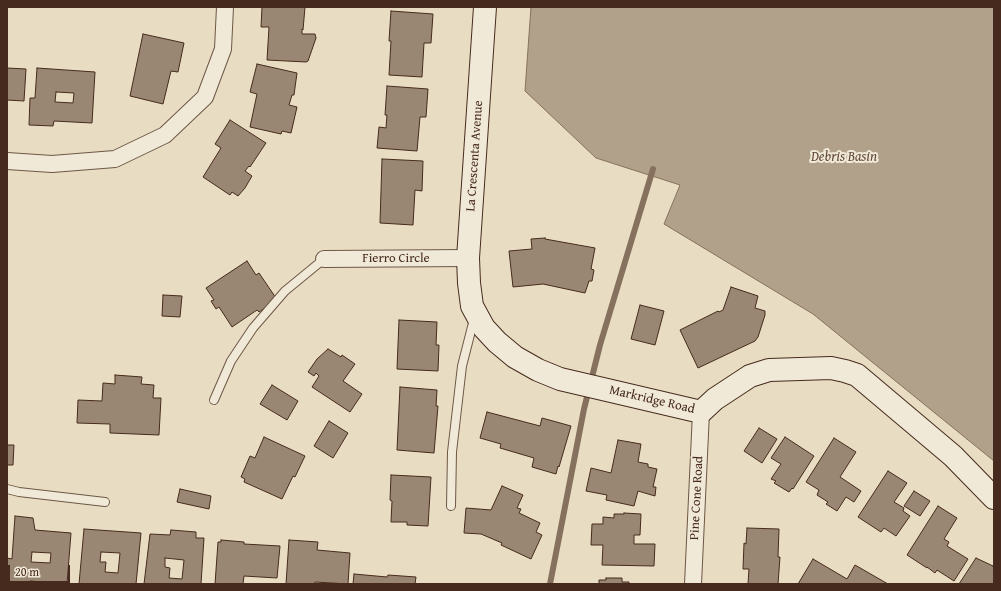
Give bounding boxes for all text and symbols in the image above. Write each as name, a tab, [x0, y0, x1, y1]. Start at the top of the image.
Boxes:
street label: La Crescenta Avenue	[463, 100, 487, 212]
water label: Debris Basin	[811, 149, 877, 165]
street label: Fierro Circle	[362, 251, 430, 267]
street label: Markridge Road	[608, 383, 696, 417]
street label: Pine Cone Road	[687, 456, 707, 540]
scale bar	[10, 557, 72, 583]
text: 20 m	[15, 563, 39, 580]

